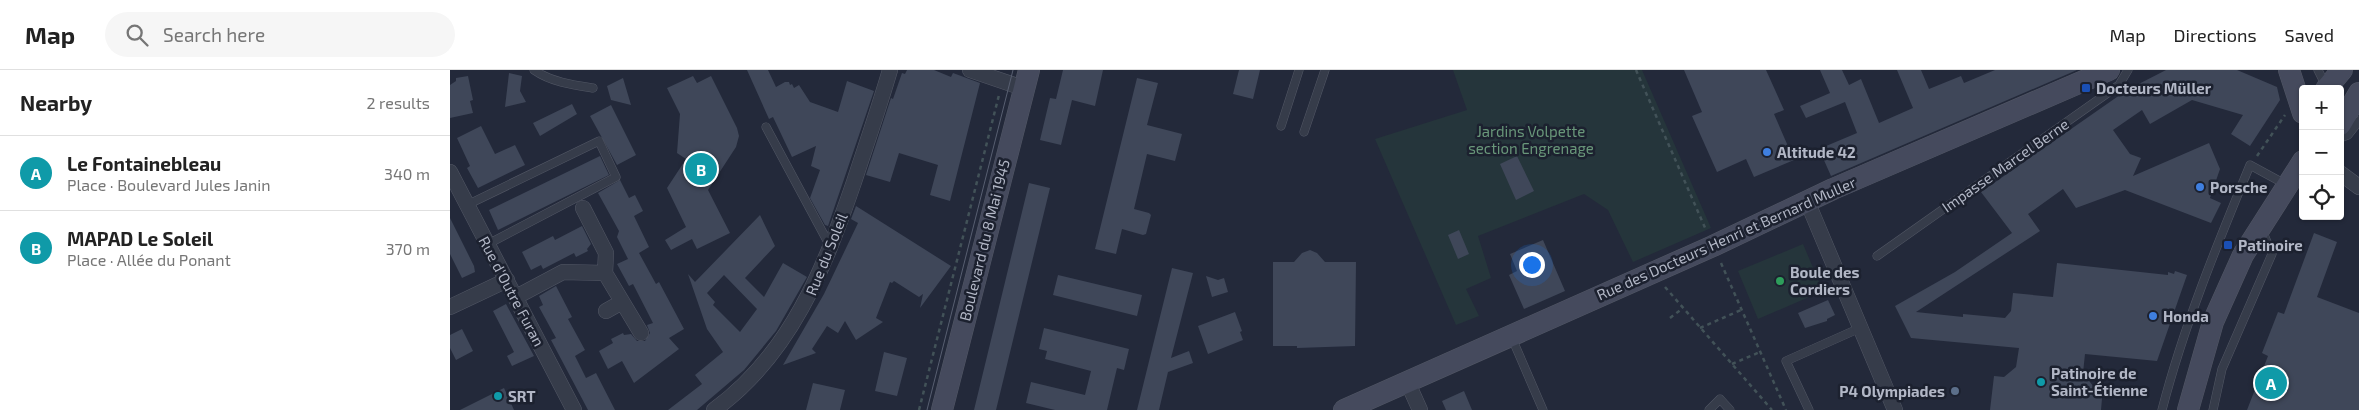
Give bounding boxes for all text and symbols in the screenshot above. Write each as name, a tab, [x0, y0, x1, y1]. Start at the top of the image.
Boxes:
search box	[105, 12, 455, 57]
text: Map	[25, 20, 75, 49]
icon: search	[123, 21, 151, 49]
text: Search here	[163, 23, 265, 46]
text: Map	[2109, 24, 2146, 46]
text: Directions	[2174, 24, 2257, 46]
text: Saved	[2285, 24, 2334, 46]
place label: Docteurs Müller	[2096, 79, 2212, 97]
marker: Docteurs Müller	[2080, 82, 2092, 94]
map controls	[2299, 85, 2344, 220]
button: +	[2299, 85, 2344, 130]
text: Nearby	[20, 90, 92, 115]
text: 2 results	[367, 93, 430, 112]
street label: Impasse Marcel Berne	[1938, 114, 2072, 216]
park label: Jardins Volpette section Engrenage	[1468, 122, 1594, 157]
button: −	[2299, 130, 2344, 175]
place label: Altitude 42	[1777, 143, 1856, 161]
marker: Altitude 42	[1761, 146, 1773, 158]
pin: B	[685, 150, 717, 188]
text: Le Fontainebleau	[67, 152, 221, 175]
street label: Boulevard du 8 Mai 1945	[955, 157, 1013, 323]
text: A	[31, 164, 41, 183]
text: 340 m	[384, 164, 430, 183]
street label: Rue des Docteurs Henri et Bernard Muller	[1594, 172, 1858, 304]
text: Place · Boulevard Jules Janin	[67, 175, 271, 194]
button: locate	[2299, 175, 2344, 220]
place label: Porsche	[2210, 178, 2268, 196]
marker: Porsche	[2194, 181, 2206, 193]
street label: Rue du Soleil	[801, 210, 851, 298]
text: MAPAD Le Soleil	[67, 227, 213, 250]
street label: Rue d'Outre Furan	[475, 233, 549, 349]
place label: Patinoire	[2238, 236, 2303, 254]
text: B	[31, 239, 41, 258]
text: 370 m	[386, 239, 430, 258]
marker: Patinoire	[2222, 239, 2234, 251]
text: Place · Allée du Ponant	[67, 250, 231, 269]
your location	[1519, 252, 1545, 278]
place label: Boule des Cordiers	[1790, 263, 1859, 298]
marker: Boule des Cordiers	[1774, 275, 1786, 287]
place label: Honda	[2163, 307, 2209, 325]
marker: Honda	[2147, 310, 2159, 322]
place label: Patinoire de Saint-Étienne	[2051, 364, 2148, 399]
pin: A	[2255, 364, 2287, 402]
marker: Patinoire de Saint-Étienne	[2035, 376, 2047, 388]
place label: P4 Olympiades	[1839, 382, 1945, 401]
marker: P4 Olympiades	[1949, 385, 1961, 397]
place label: SRT	[508, 387, 535, 405]
marker: SRT	[492, 390, 504, 402]

